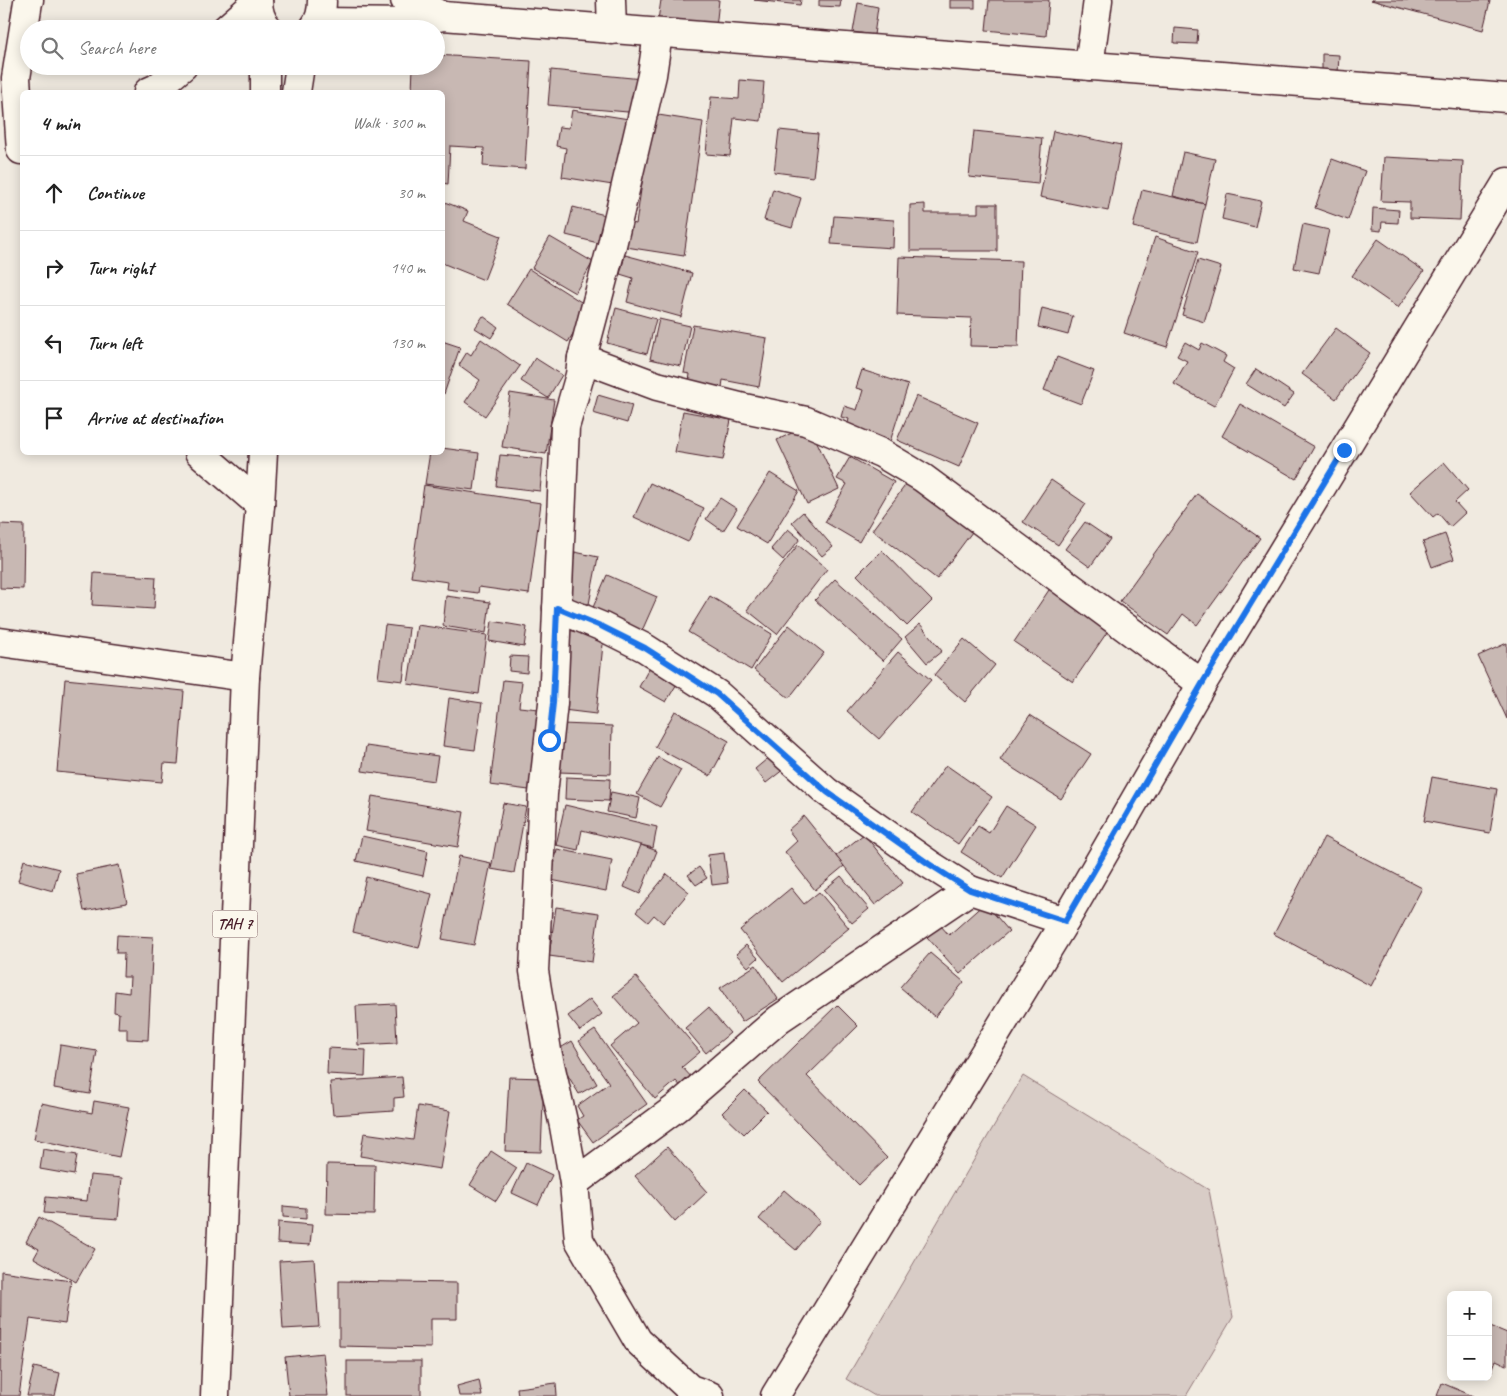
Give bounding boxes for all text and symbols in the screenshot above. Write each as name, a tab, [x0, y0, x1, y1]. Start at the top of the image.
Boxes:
search box	[20, 20, 445, 75]
icon: search	[38, 34, 66, 62]
text: Search here	[78, 36, 155, 60]
text: 4 min	[40, 110, 80, 136]
text: Walk · 300 m	[353, 113, 425, 133]
icon: ahead	[40, 179, 68, 207]
text: Continue	[87, 181, 144, 205]
text: 30 m	[398, 183, 425, 203]
icon: right	[40, 254, 68, 282]
text: Turn right	[87, 256, 154, 280]
text: 140 m	[391, 258, 425, 278]
icon: left	[40, 329, 68, 357]
text: Turn left	[87, 331, 142, 355]
text: 130 m	[391, 333, 425, 353]
icon: arrive	[40, 404, 68, 432]
text: Arrive at destination	[87, 406, 223, 430]
route end	[1333, 439, 1356, 462]
route start	[538, 729, 561, 752]
road number: TAH 7	[212, 911, 258, 938]
map controls	[1447, 1291, 1492, 1381]
button: +	[1447, 1291, 1492, 1336]
button: −	[1447, 1336, 1492, 1381]

